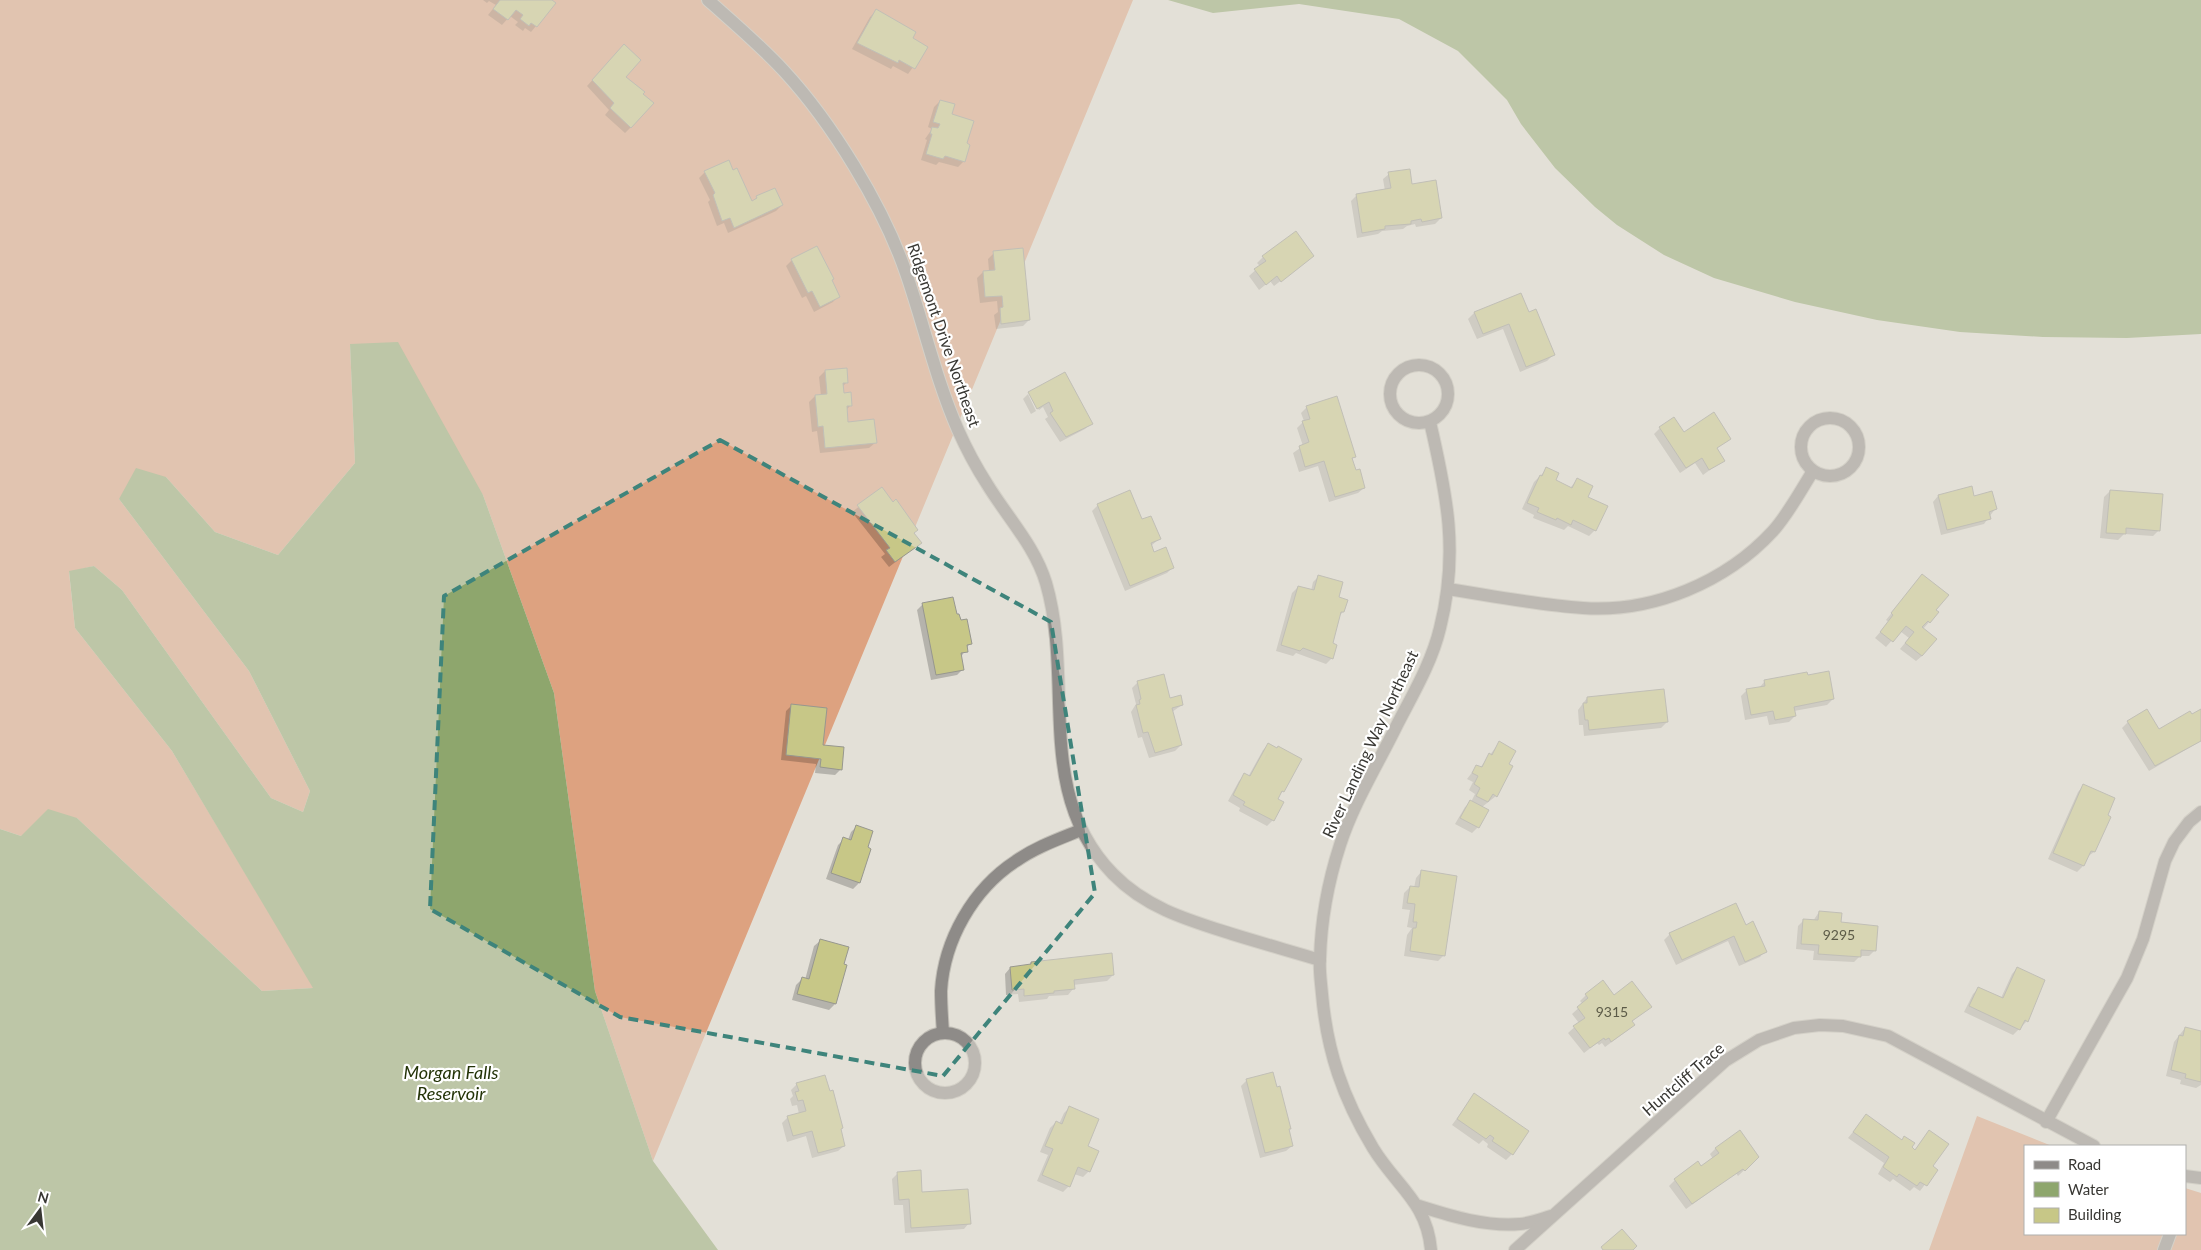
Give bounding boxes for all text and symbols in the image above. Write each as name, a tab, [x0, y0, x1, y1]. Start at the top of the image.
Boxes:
street label: Ridgemont Drive Northeast	[904, 240, 985, 429]
street label: River Landing Way Northeast	[1318, 647, 1422, 841]
house number: 9295	[1823, 926, 1855, 943]
house number: 9315	[1596, 1003, 1628, 1020]
street label: Huntcliff Trace	[1638, 1038, 1727, 1119]
water label: Morgan Falls Reservoir	[403, 1061, 499, 1104]
legend	[2024, 1145, 2186, 1235]
text: Road	[2068, 1155, 2101, 1173]
text: Water	[2068, 1180, 2109, 1198]
north arrow	[15, 1185, 65, 1235]
text: N	[36, 1187, 51, 1207]
text: Building	[2068, 1205, 2121, 1223]

